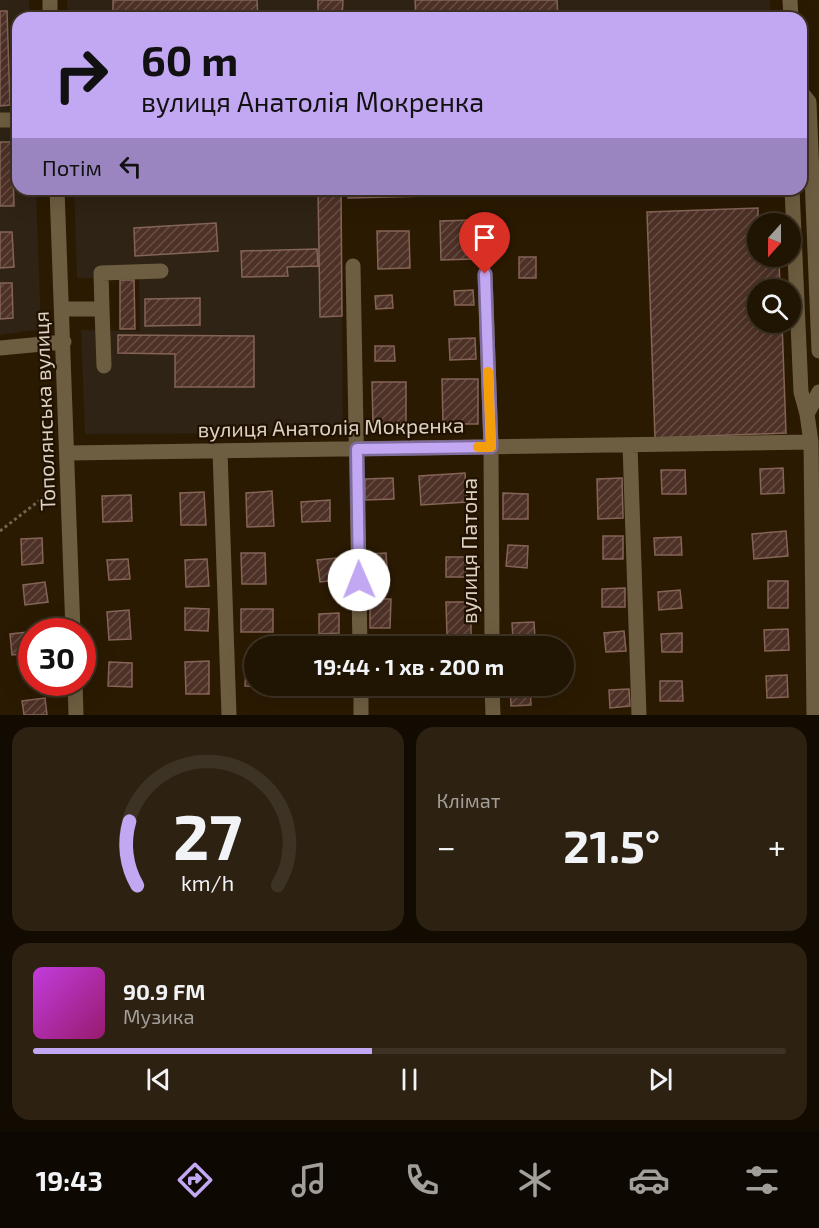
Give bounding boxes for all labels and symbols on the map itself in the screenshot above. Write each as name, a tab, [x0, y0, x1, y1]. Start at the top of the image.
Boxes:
pin	[459, 212, 510, 274]
north arrow	[747, 213, 801, 267]
street label: Тополянська вулиця	[28, 311, 60, 511]
street label: вулиця Анатолія Мокренка	[197, 412, 465, 442]
street label: вулиця Патона	[456, 478, 482, 624]
position arrow	[327, 548, 391, 612]
speed limit sign: 30	[18, 618, 96, 696]

